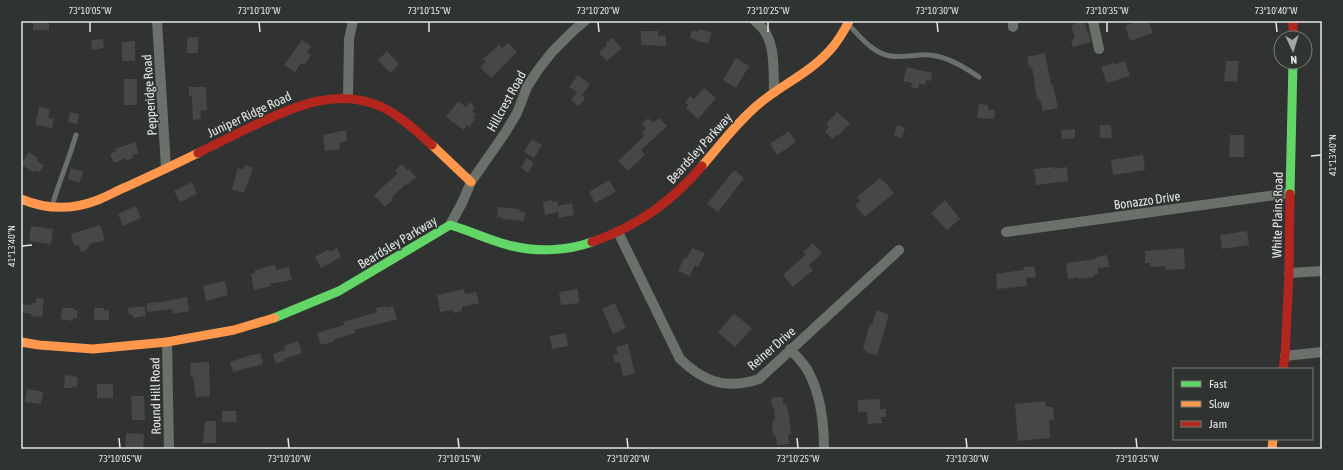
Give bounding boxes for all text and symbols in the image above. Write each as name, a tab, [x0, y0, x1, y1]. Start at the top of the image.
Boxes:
text: 73°10'05"W	[68, 5, 112, 16]
text: 73°10'10"W	[237, 5, 281, 16]
text: 73°10'15"W	[407, 5, 451, 16]
text: 73°10'20"W	[576, 5, 620, 16]
text: 73°10'25"W	[746, 5, 790, 16]
text: 73°10'30"W	[915, 5, 959, 16]
text: 73°10'35"W	[1085, 5, 1129, 16]
text: 73°10'40"W	[1254, 5, 1298, 16]
north arrow	[1273, 30, 1313, 70]
street label: Pepperidge Road	[139, 54, 160, 136]
text: N	[1290, 54, 1297, 66]
street label: Hillcrest Road	[484, 68, 529, 134]
street label: Juniper Ridge Road	[205, 88, 294, 140]
street label: Beardsley Parkway	[664, 110, 735, 187]
text: 41°13'40"N	[1327, 134, 1338, 176]
street label: White Plains Road	[1269, 172, 1286, 258]
street label: Bonazzo Drive	[1113, 188, 1181, 213]
street label: Beardsley Parkway	[355, 213, 440, 272]
text: 41°13'40"N	[6, 225, 17, 267]
street label: Reiner Drive	[744, 323, 798, 373]
street label: Round Hill Road	[147, 357, 164, 435]
legend	[1173, 368, 1313, 440]
text: Fast	[1209, 377, 1227, 391]
text: Slow	[1209, 397, 1230, 411]
text: Jam	[1209, 417, 1227, 431]
text: 73°10'05"W	[98, 453, 142, 464]
text: 73°10'10"W	[267, 453, 311, 464]
text: 73°10'15"W	[437, 453, 481, 464]
text: 73°10'20"W	[606, 453, 650, 464]
text: 73°10'25"W	[776, 453, 820, 464]
text: 73°10'30"W	[945, 453, 989, 464]
text: 73°10'35"W	[1115, 453, 1159, 464]

